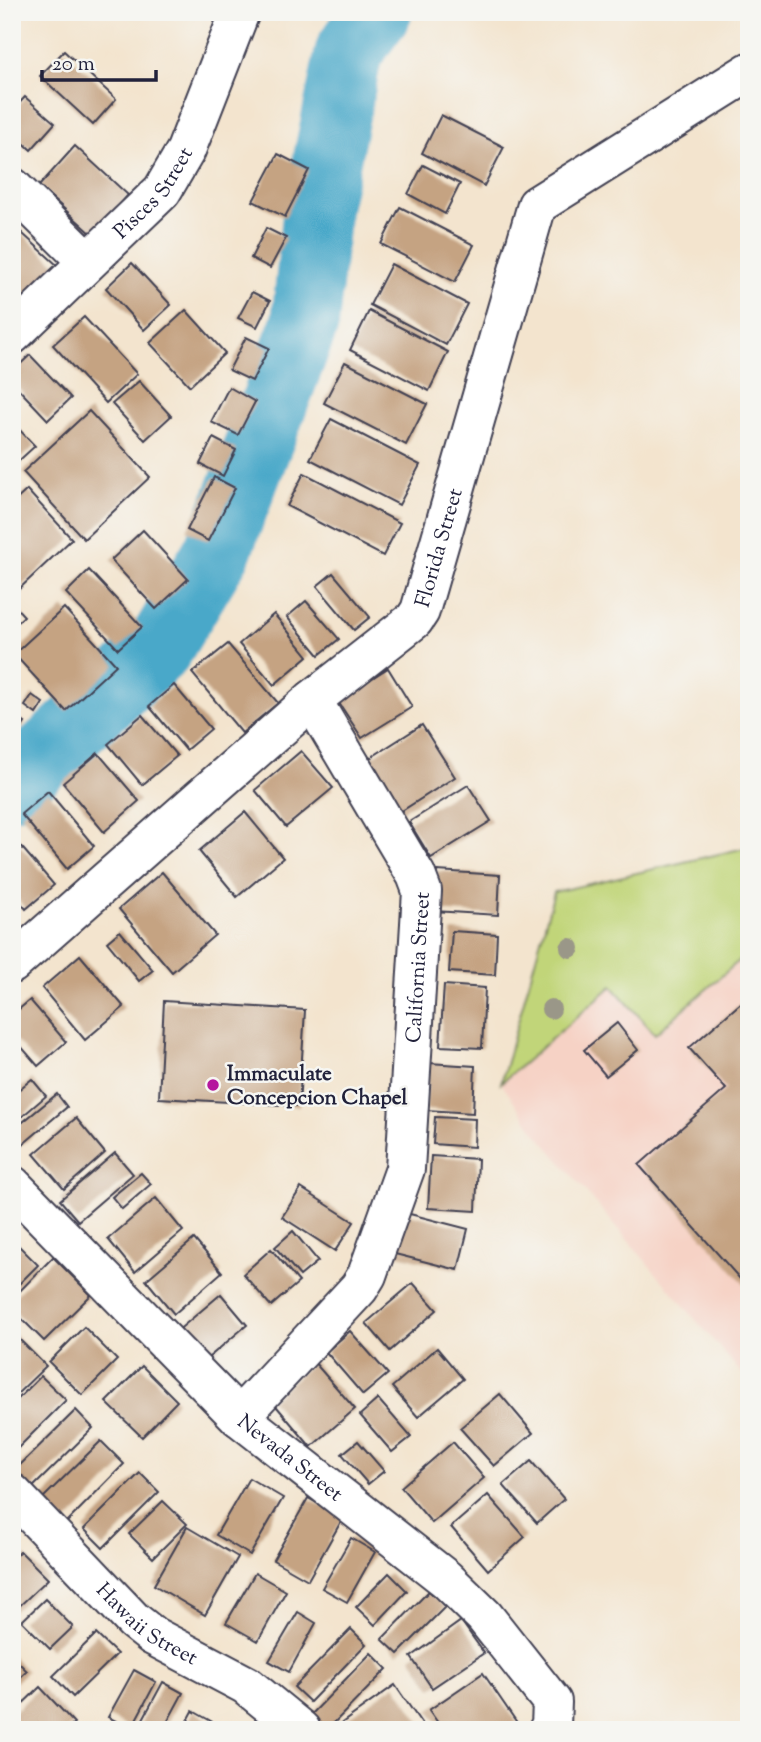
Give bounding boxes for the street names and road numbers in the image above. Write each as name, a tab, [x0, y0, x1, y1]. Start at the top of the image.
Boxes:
street label: Pisces Street	[108, 142, 201, 247]
street label: Florida Street	[409, 485, 472, 611]
street label: California Street	[400, 891, 439, 1044]
street label: Nevada Street	[230, 1408, 348, 1510]
street label: Hawaii Street	[88, 1577, 202, 1674]

